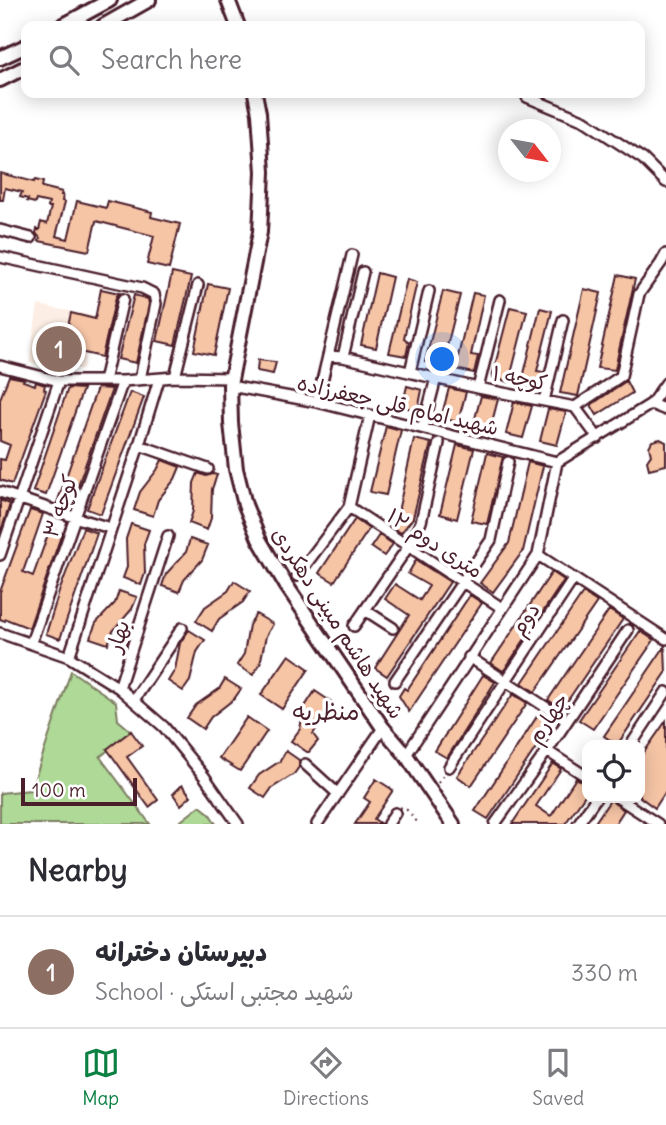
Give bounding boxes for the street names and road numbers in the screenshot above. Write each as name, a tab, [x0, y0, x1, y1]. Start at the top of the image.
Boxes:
street label: کوچه ۱	[490, 359, 550, 397]
street label: شهید امام قلی جعفرزاده	[294, 369, 501, 444]
street label: کوچه ۳	[37, 471, 83, 541]
street label: ۱۲ متری دوم	[380, 502, 488, 587]
street label: شهید هاشم مبینی دهکردی	[263, 522, 410, 726]
street label: دوم	[504, 597, 548, 642]
street label: بهار	[100, 617, 136, 657]
street label: چهارم	[521, 687, 577, 750]

